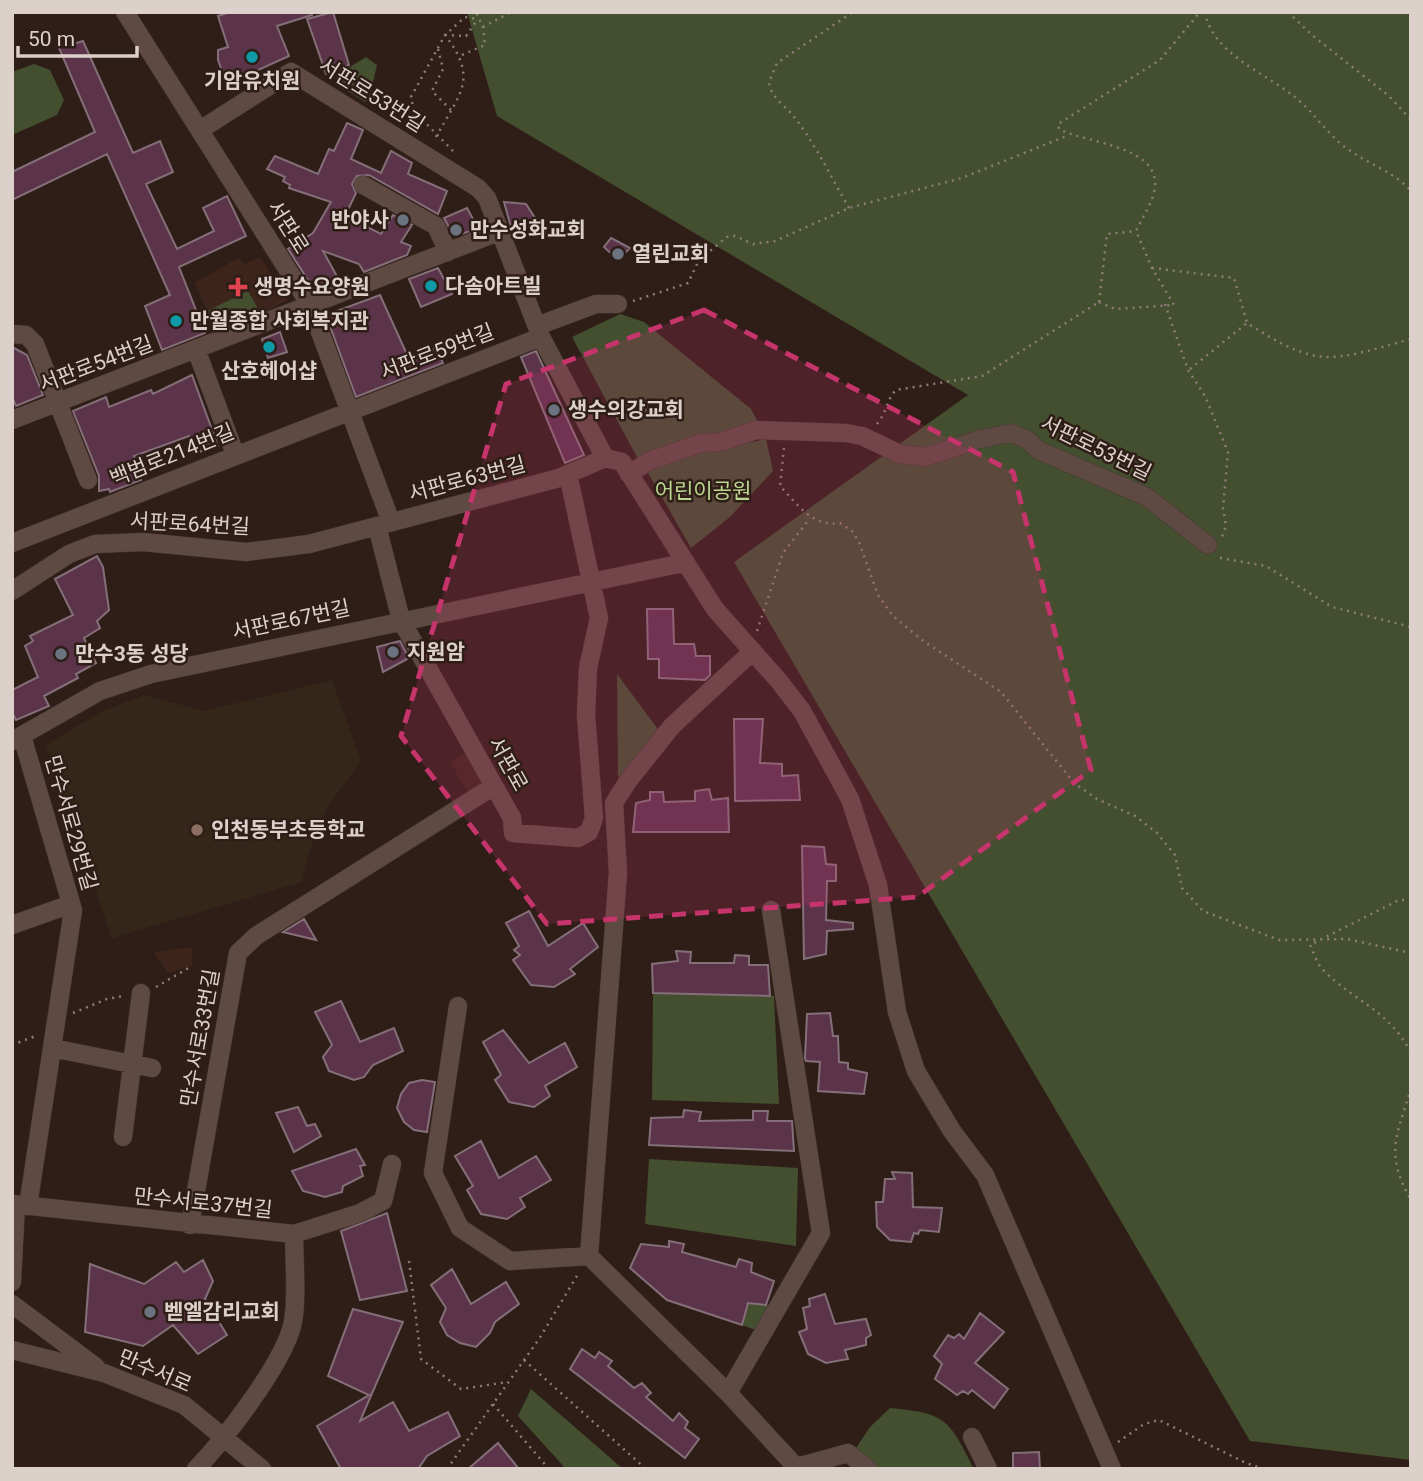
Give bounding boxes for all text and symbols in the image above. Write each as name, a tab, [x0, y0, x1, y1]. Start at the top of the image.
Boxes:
scale bar	[18, 14, 136, 58]
text: 50 m	[28, 27, 75, 51]
marker: 기암유치원	[244, 49, 260, 65]
street label: 서판로53번길	[315, 53, 429, 137]
place label: 기암유치원	[204, 69, 300, 93]
street label: 서판로	[262, 196, 314, 258]
place label: 반야사	[331, 208, 389, 232]
marker: 반야사	[395, 212, 411, 228]
place label: 만수성화교회	[470, 218, 586, 242]
marker: 만수성화교회	[448, 222, 464, 238]
place label: 열린교회	[632, 242, 709, 266]
marker: 열린교회	[610, 246, 626, 262]
place label: 다솜아트빌	[445, 274, 542, 298]
place label: 생명수요양원	[254, 275, 370, 299]
marker: 생명수요양원	[228, 277, 248, 297]
marker: 다솜아트빌	[423, 278, 439, 294]
place label: 만월종합 사회복지관	[190, 309, 369, 333]
marker: 만월종합 사회복지관	[168, 313, 184, 329]
street label: 서판로59번길	[377, 319, 497, 385]
street label: 서판로54번길	[36, 331, 156, 397]
marker: 산호헤어샵	[261, 339, 277, 355]
place label: 산호헤어샵	[221, 359, 317, 383]
place label: 생수의강교회	[568, 398, 684, 422]
marker: 생수의강교회	[546, 402, 562, 418]
street label: 서판로53번길	[1037, 411, 1155, 485]
street label: 백범로214번길	[106, 419, 238, 491]
street label: 서판로63번길	[406, 452, 528, 506]
park label: 어린이공원	[655, 479, 751, 503]
street label: 서판로64번길	[129, 509, 251, 539]
street label: 서판로67번길	[230, 596, 352, 644]
place label: 지원암	[407, 640, 465, 664]
place label: 만수3동 성당	[75, 642, 189, 666]
marker: 지원암	[385, 644, 401, 660]
marker: 만수3동 성당	[53, 646, 69, 662]
street label: 서판로	[483, 733, 533, 795]
street label: 만수서로29번길	[40, 753, 102, 893]
place label: 인천동부초등학교	[211, 818, 366, 842]
marker: 인천동부초등학교	[189, 822, 205, 838]
street label: 만수서로33번길	[176, 967, 224, 1109]
street label: 만수서로37번길	[132, 1184, 274, 1222]
place label: 벧엘감리교회	[164, 1300, 280, 1324]
marker: 벧엘감리교회	[142, 1304, 158, 1320]
street label: 만수서로	[115, 1345, 195, 1397]

